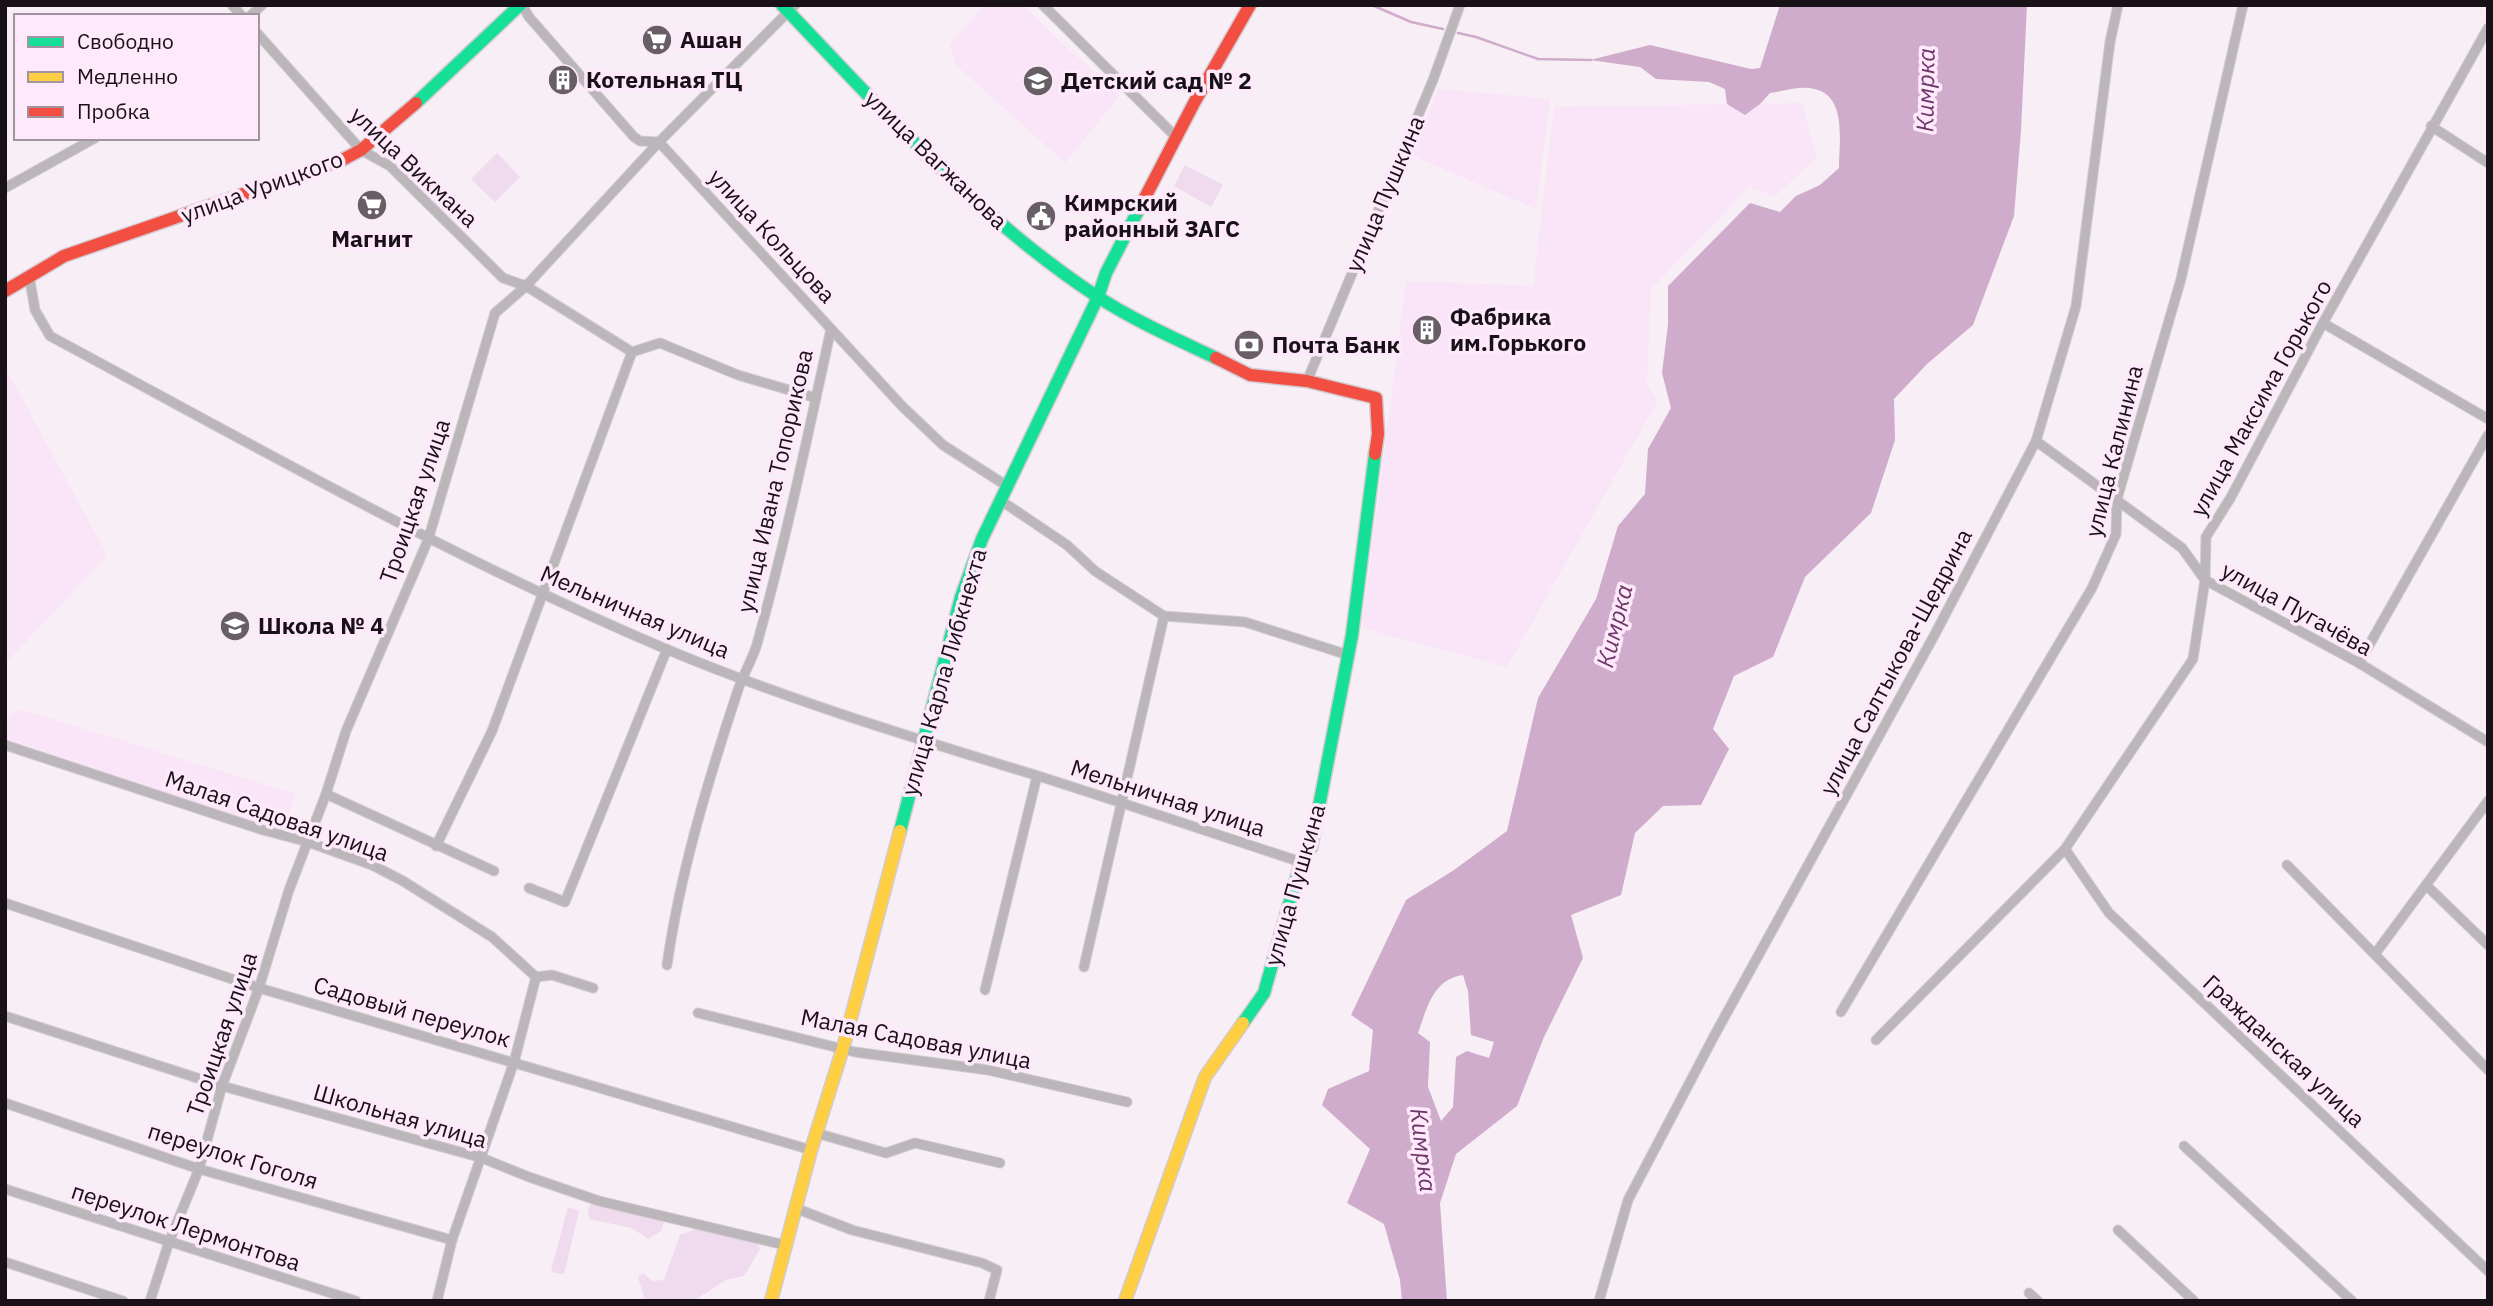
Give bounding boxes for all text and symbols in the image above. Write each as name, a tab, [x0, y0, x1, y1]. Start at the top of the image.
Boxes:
legend	[14, 14, 259, 140]
supermarket icon: Ашан	[640, 23, 674, 57]
place label: Ашан	[680, 24, 742, 54]
text: Свободно	[77, 27, 174, 55]
water label: Кимрка	[1908, 47, 1942, 132]
text: Медленно	[77, 62, 178, 90]
building icon: Котельная ТЦ	[546, 63, 580, 97]
place label: Котельная ТЦ	[586, 64, 743, 94]
school or university icon: Детский сад № 2	[1021, 64, 1055, 98]
place label: Детский сад № 2	[1061, 65, 1252, 95]
street label: улица Вагжанова	[859, 83, 1015, 235]
text: Пробка	[77, 97, 150, 125]
street label: улица Викмана	[344, 99, 485, 233]
street label: улица Пушкина	[1338, 111, 1430, 276]
street label: улица Урицкого	[177, 143, 347, 229]
street label: улица Кольцова	[703, 162, 843, 309]
place label: Кимрский районный ЗАГС	[1064, 187, 1240, 243]
supermarket icon: Магнит	[355, 188, 389, 222]
public building icon: Кимрский районный ЗАГС	[1024, 199, 1058, 233]
place label: Магнит	[331, 223, 413, 253]
street label: улица Максима Горького	[2182, 274, 2338, 521]
place label: Фабрика им.Горького	[1450, 301, 1586, 357]
building icon: Фабрика им.Горького	[1410, 313, 1444, 347]
bank icon: Почта Банк	[1232, 328, 1266, 362]
place label: Почта Банк	[1272, 329, 1400, 359]
street label: улица Ивана Топорикова	[729, 346, 819, 615]
street label: улица Калинина	[2077, 362, 2149, 540]
street label: Троицкая улица	[372, 415, 456, 587]
street label: улица Салтыкова-Щедрина	[1812, 523, 1978, 800]
street label: улица Карла Либкнехта	[893, 545, 993, 799]
street label: улица Пугачёва	[2217, 554, 2378, 662]
street label: Мельничная улица	[536, 558, 735, 665]
water label: Кимрка	[1588, 581, 1640, 671]
school or university icon: Школа № 4	[218, 609, 252, 643]
place label: Школа № 4	[258, 610, 384, 640]
street label: Мельничная улица	[1067, 751, 1269, 843]
street label: Малая Садовая улица	[162, 763, 393, 867]
street label: улица Пушкина	[1257, 800, 1331, 969]
street label: Троицкая улица	[179, 948, 263, 1120]
street label: Гражданская улица	[2197, 967, 2372, 1133]
street label: Садовый переулок	[310, 969, 514, 1053]
street label: Малая Садовая улица	[798, 1001, 1034, 1075]
street label: Школьная улица	[310, 1076, 491, 1154]
water label: Кимрка	[1403, 1106, 1445, 1194]
street label: переулок Гоголя	[145, 1115, 322, 1195]
street label: переулок Лермонтова	[68, 1175, 305, 1277]

